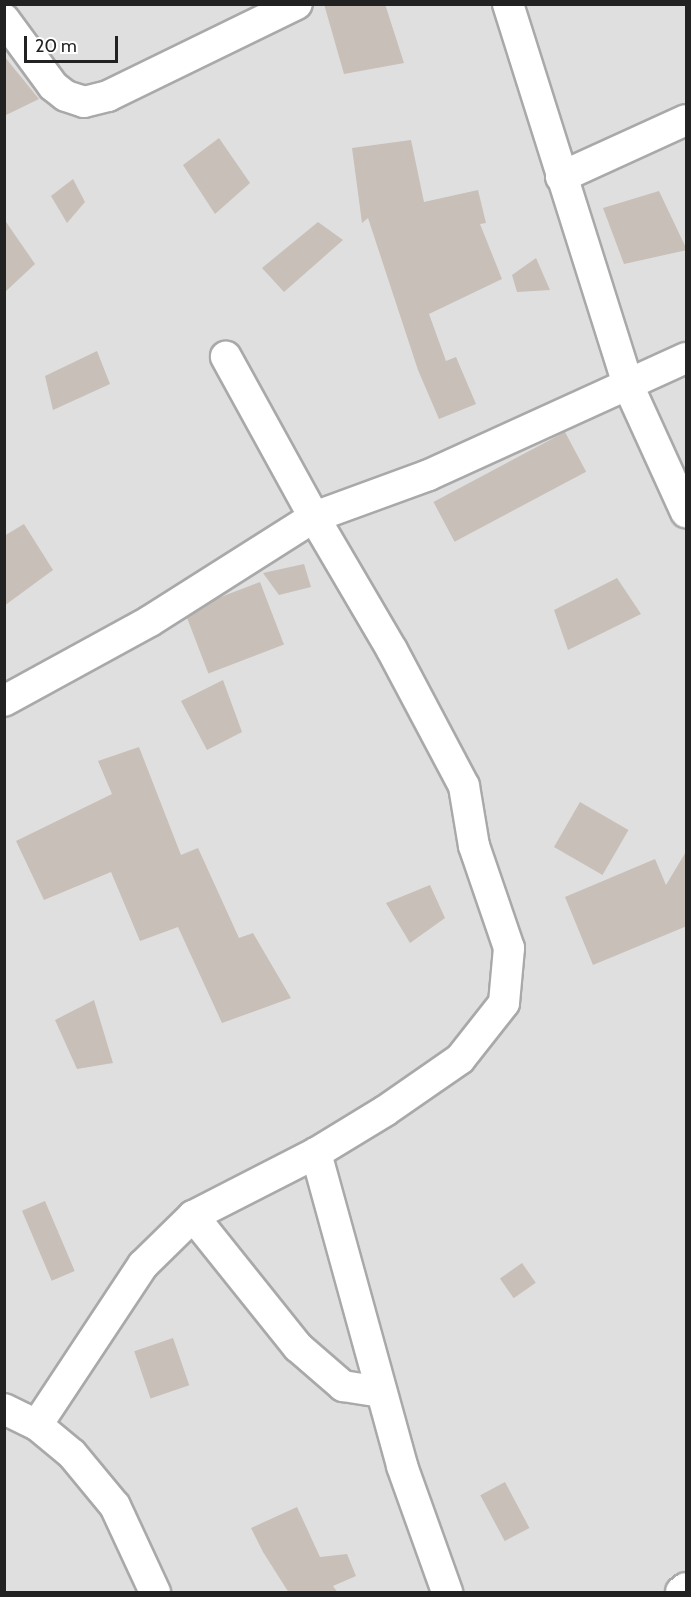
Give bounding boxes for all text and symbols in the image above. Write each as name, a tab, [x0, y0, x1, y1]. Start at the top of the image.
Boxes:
scale bar	[27, 24, 122, 62]
text: 20 m	[35, 35, 77, 57]

